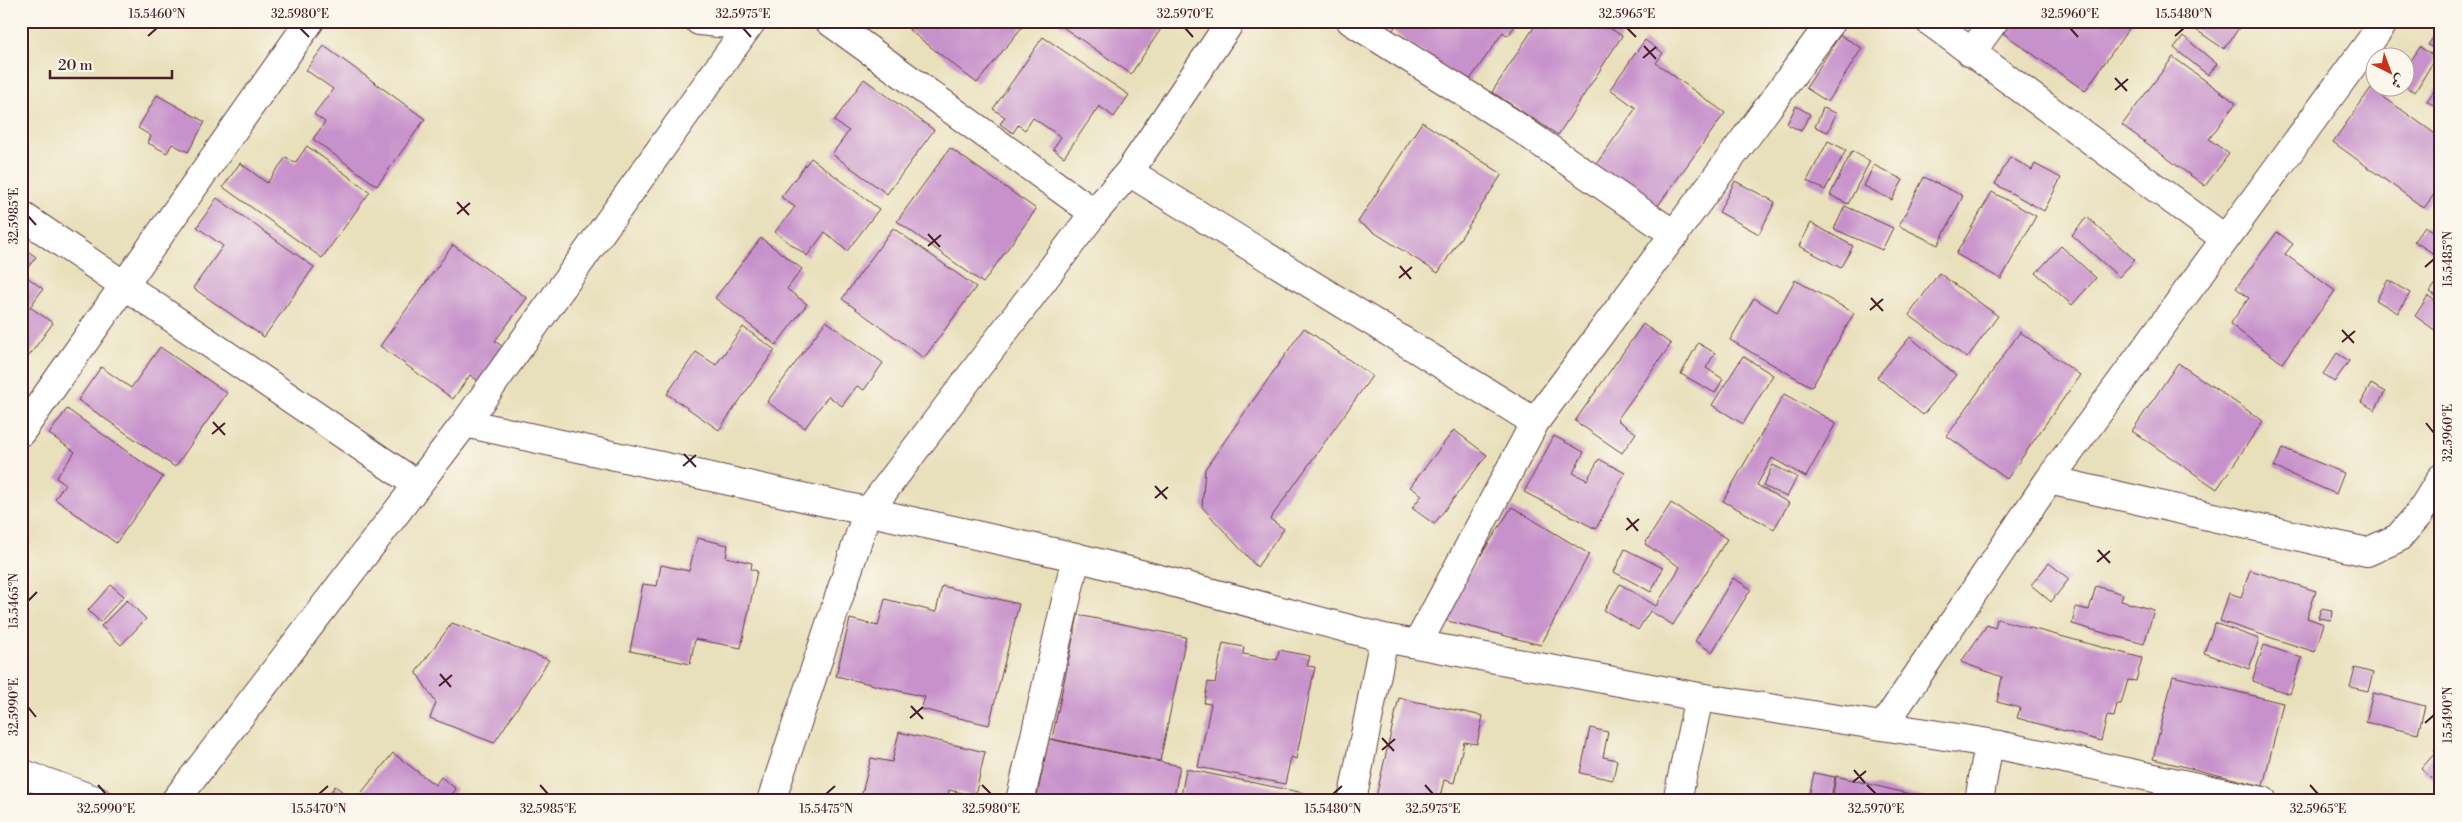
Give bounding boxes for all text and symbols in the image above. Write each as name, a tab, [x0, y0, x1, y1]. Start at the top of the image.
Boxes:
text: 15.5460°N	[128, 7, 186, 22]
text: 32.5980°E	[271, 7, 329, 22]
text: 32.5975°E	[715, 7, 771, 22]
text: 32.5970°E	[1157, 7, 1213, 22]
text: 32.5965°E	[1599, 7, 1655, 22]
text: 32.5960°E	[2041, 7, 2099, 22]
text: 15.5480°N	[2155, 7, 2213, 22]
scale bar	[50, 48, 172, 80]
north arrow	[2364, 48, 2414, 98]
text: 20 m	[58, 56, 93, 75]
text: ش	[2387, 70, 2409, 92]
text: 32.5985°E	[7, 188, 22, 244]
text: 15.5485°N	[2441, 231, 2456, 287]
text: 32.5960°E	[2441, 404, 2456, 462]
text: 15.5465°N	[7, 573, 22, 629]
text: 32.5990°E	[7, 678, 22, 736]
text: 15.5490°N	[2441, 686, 2456, 744]
text: 32.5990°E	[77, 802, 135, 817]
text: 15.5470°N	[291, 802, 347, 817]
text: 32.5985°E	[520, 802, 576, 817]
text: 15.5475°N	[799, 802, 853, 817]
text: 32.5980°E	[962, 802, 1020, 817]
text: 15.5480°N	[1304, 802, 1362, 817]
text: 32.5975°E	[1405, 802, 1461, 817]
text: 32.5970°E	[1848, 802, 1904, 817]
text: 32.5965°E	[2290, 802, 2346, 817]

